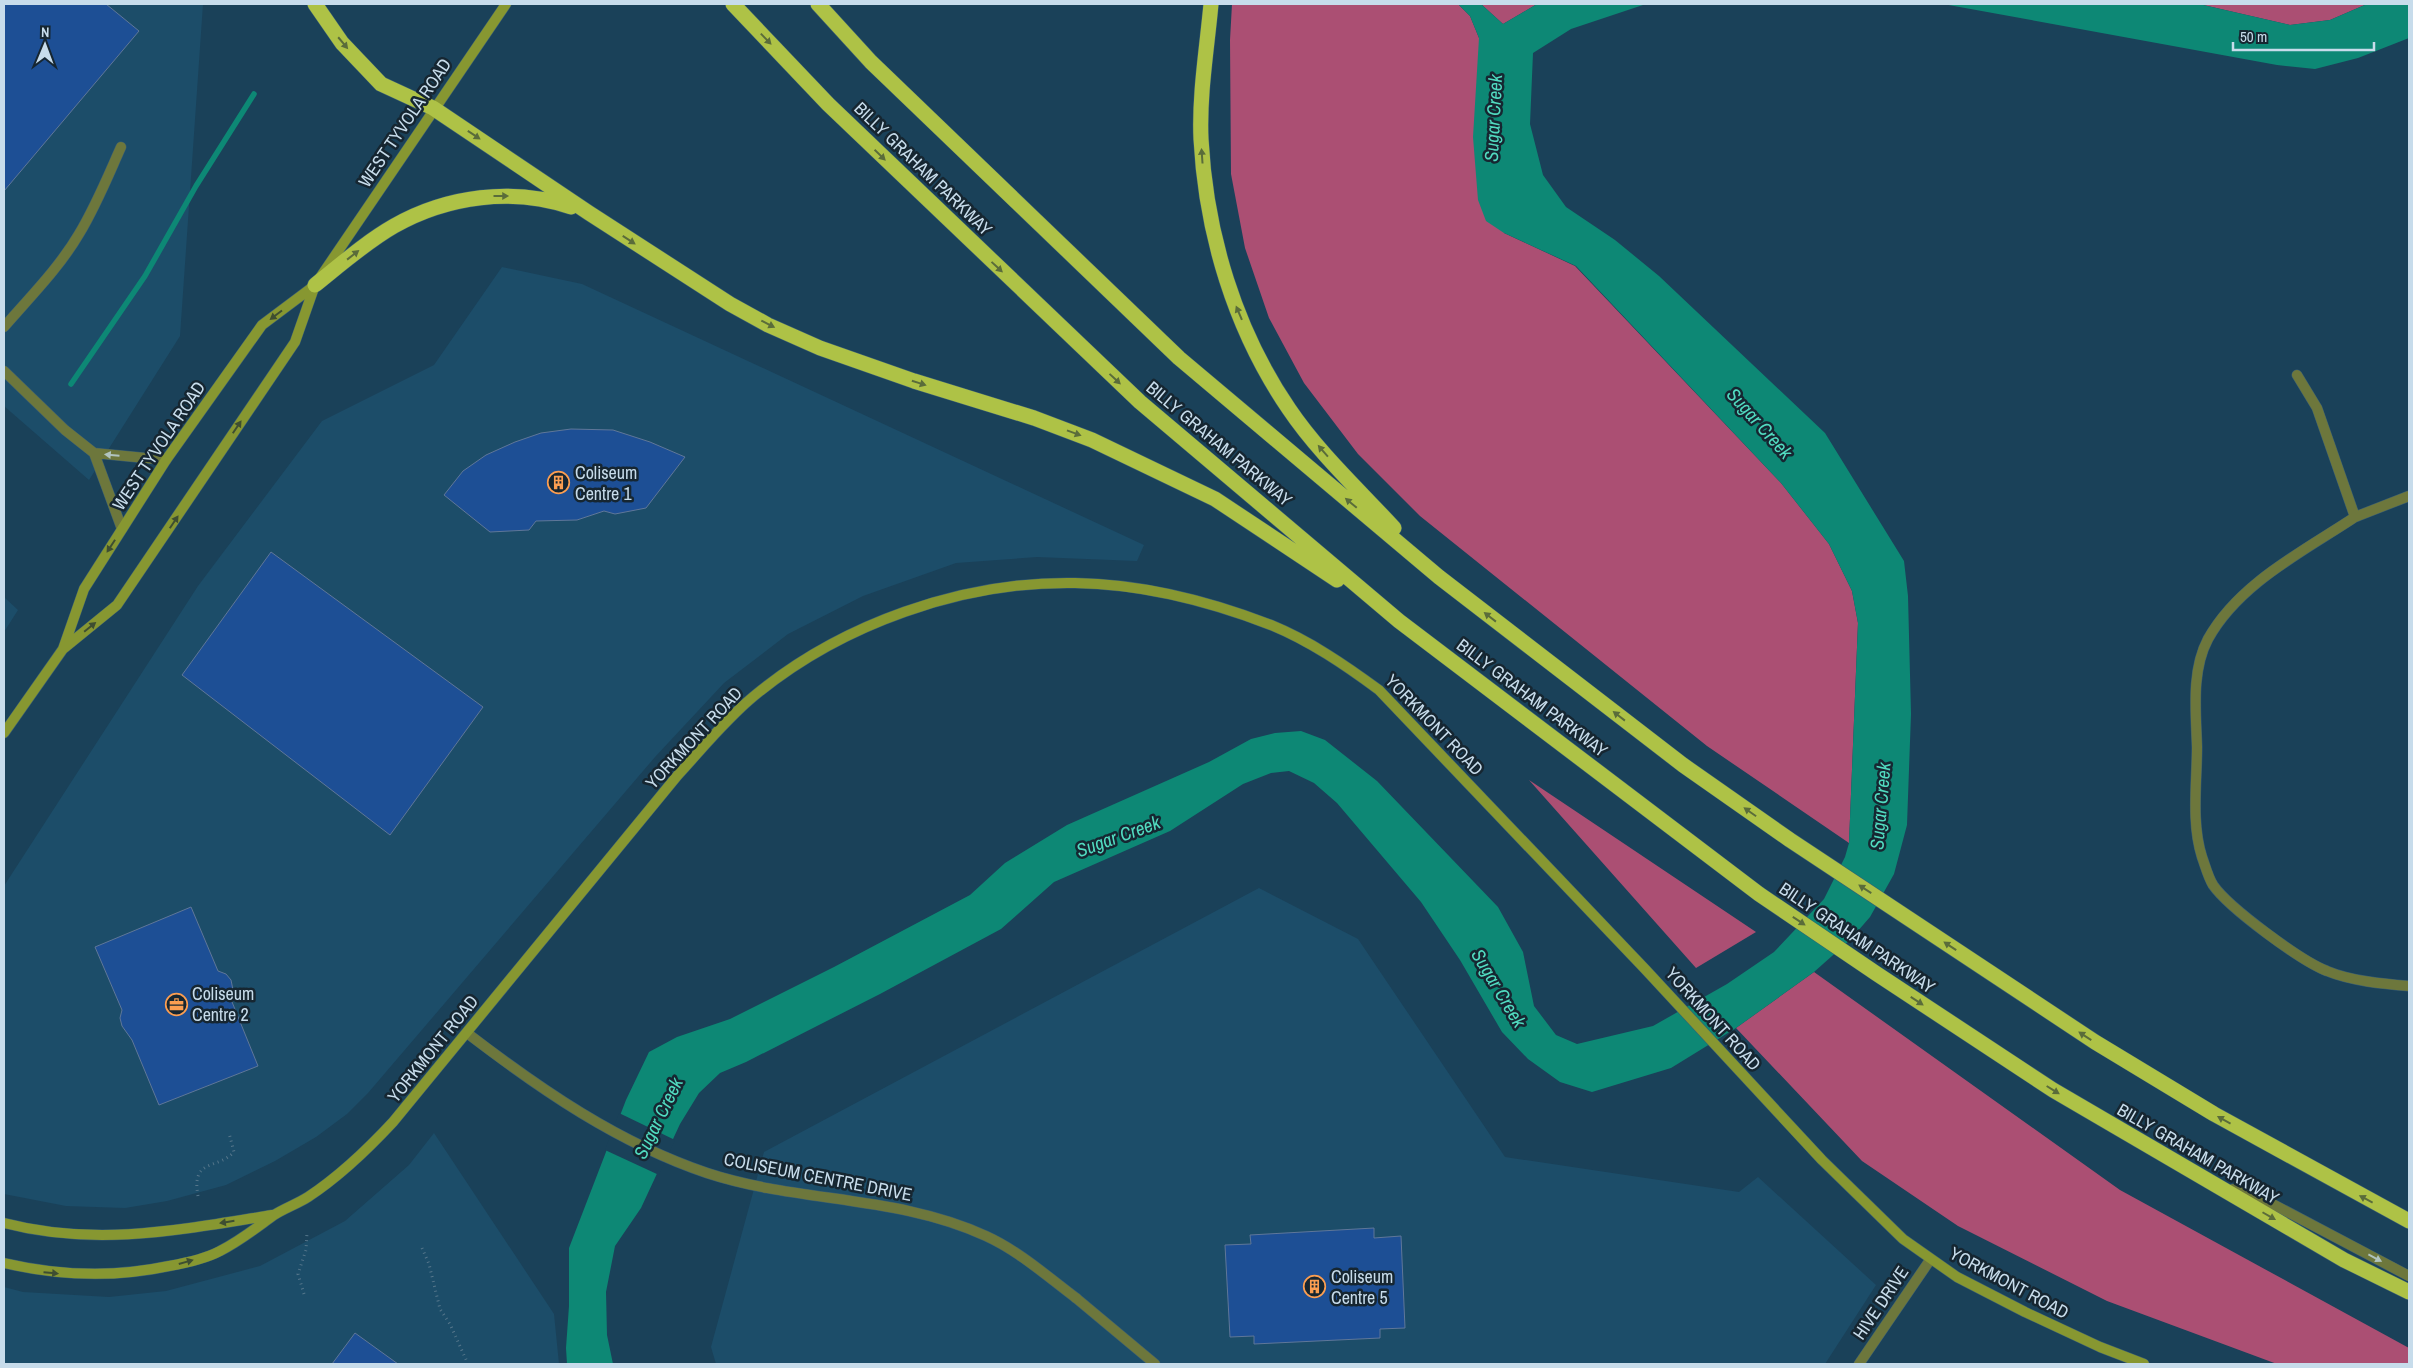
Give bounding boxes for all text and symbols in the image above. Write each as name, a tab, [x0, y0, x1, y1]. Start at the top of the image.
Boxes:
north arrow	[20, 20, 70, 70]
scale bar	[2233, 20, 2374, 52]
text: N	[41, 23, 50, 41]
text: 50 m	[2240, 26, 2267, 47]
one-way arrow	[760, 33, 772, 45]
one-way arrow	[338, 37, 349, 50]
street label: WEST TYVOLA ROAD	[352, 53, 457, 192]
water label: Sugar Creek	[1478, 72, 1508, 162]
street label: BILLY GRAHAM PARKWAY	[849, 96, 998, 241]
one-way arrow	[467, 130, 480, 140]
one-way arrow	[1198, 147, 1206, 163]
one-way arrow	[874, 149, 886, 161]
one-way arrow	[493, 192, 509, 200]
one-way arrow	[623, 235, 636, 245]
one-way arrow	[346, 250, 359, 261]
one-way arrow	[991, 261, 1003, 273]
one-way arrow	[1234, 306, 1242, 320]
one-way arrow	[270, 309, 283, 320]
one-way arrow	[761, 320, 775, 328]
one-way arrow	[1109, 373, 1121, 385]
street label: BILLY GRAHAM PARKWAY	[1141, 375, 1298, 512]
street label: WEST TYVOLA ROAD	[106, 376, 211, 515]
one-way arrow	[912, 379, 927, 387]
water label: Sugar Creek	[1721, 382, 1800, 465]
one-way arrow	[233, 421, 242, 434]
one-way arrow	[1067, 429, 1082, 437]
one-way arrow	[1318, 444, 1329, 457]
one-way arrow	[104, 451, 120, 459]
place label: Coliseum Centre 1	[575, 460, 637, 506]
building icon: Coliseum Centre 1	[547, 471, 571, 495]
one-way arrow	[1345, 497, 1358, 508]
one-way arrow	[169, 515, 179, 528]
one-way arrow	[107, 539, 116, 553]
one-way arrow	[1484, 611, 1497, 622]
one-way arrow	[83, 622, 96, 633]
street label: BILLY GRAHAM PARKWAY	[1452, 633, 1613, 763]
street label: YORKMONT ROAD	[1380, 669, 1489, 781]
street label: YORKMONT ROAD	[640, 681, 748, 794]
one-way arrow	[1613, 710, 1626, 721]
water label: Sugar Creek	[1863, 760, 1897, 851]
one-way arrow	[1743, 807, 1757, 817]
water label: Sugar Creek	[1072, 808, 1165, 863]
street label: BILLY GRAHAM PARKWAY	[1774, 876, 1940, 999]
one-way arrow	[1858, 884, 1871, 894]
one-way arrow	[1792, 916, 1806, 926]
one-way arrow	[1943, 941, 1956, 951]
water label: Sugar Creek	[1465, 944, 1533, 1033]
street label: YORKMONT ROAD	[1660, 961, 1767, 1076]
place label: Coliseum Centre 2	[192, 981, 254, 1027]
street label: YORKMONT ROAD	[381, 990, 484, 1108]
office icon: Coliseum Centre 2	[164, 992, 188, 1016]
one-way arrow	[1911, 996, 1924, 1006]
one-way arrow	[2078, 1031, 2092, 1040]
water label: Sugar Creek	[627, 1072, 689, 1163]
one-way arrow	[2047, 1086, 2060, 1095]
street label: BILLY GRAHAM PARKWAY	[2113, 1097, 2284, 1210]
one-way arrow	[2217, 1115, 2231, 1124]
street label: COLISEUM CENTRE DRIVE	[722, 1146, 914, 1207]
one-way arrow	[2359, 1195, 2373, 1203]
one-way arrow	[2262, 1212, 2275, 1221]
one-way arrow	[219, 1219, 235, 1227]
street label: YORKMONT ROAD	[1945, 1241, 2073, 1325]
one-way arrow	[2367, 1254, 2382, 1262]
one-way arrow	[179, 1258, 194, 1266]
street label: HIVE DRIVE	[1847, 1261, 1914, 1344]
place label: Coliseum Centre 5	[1331, 1264, 1393, 1310]
one-way arrow	[44, 1269, 60, 1277]
building icon: Coliseum Centre 5	[1303, 1275, 1327, 1299]

